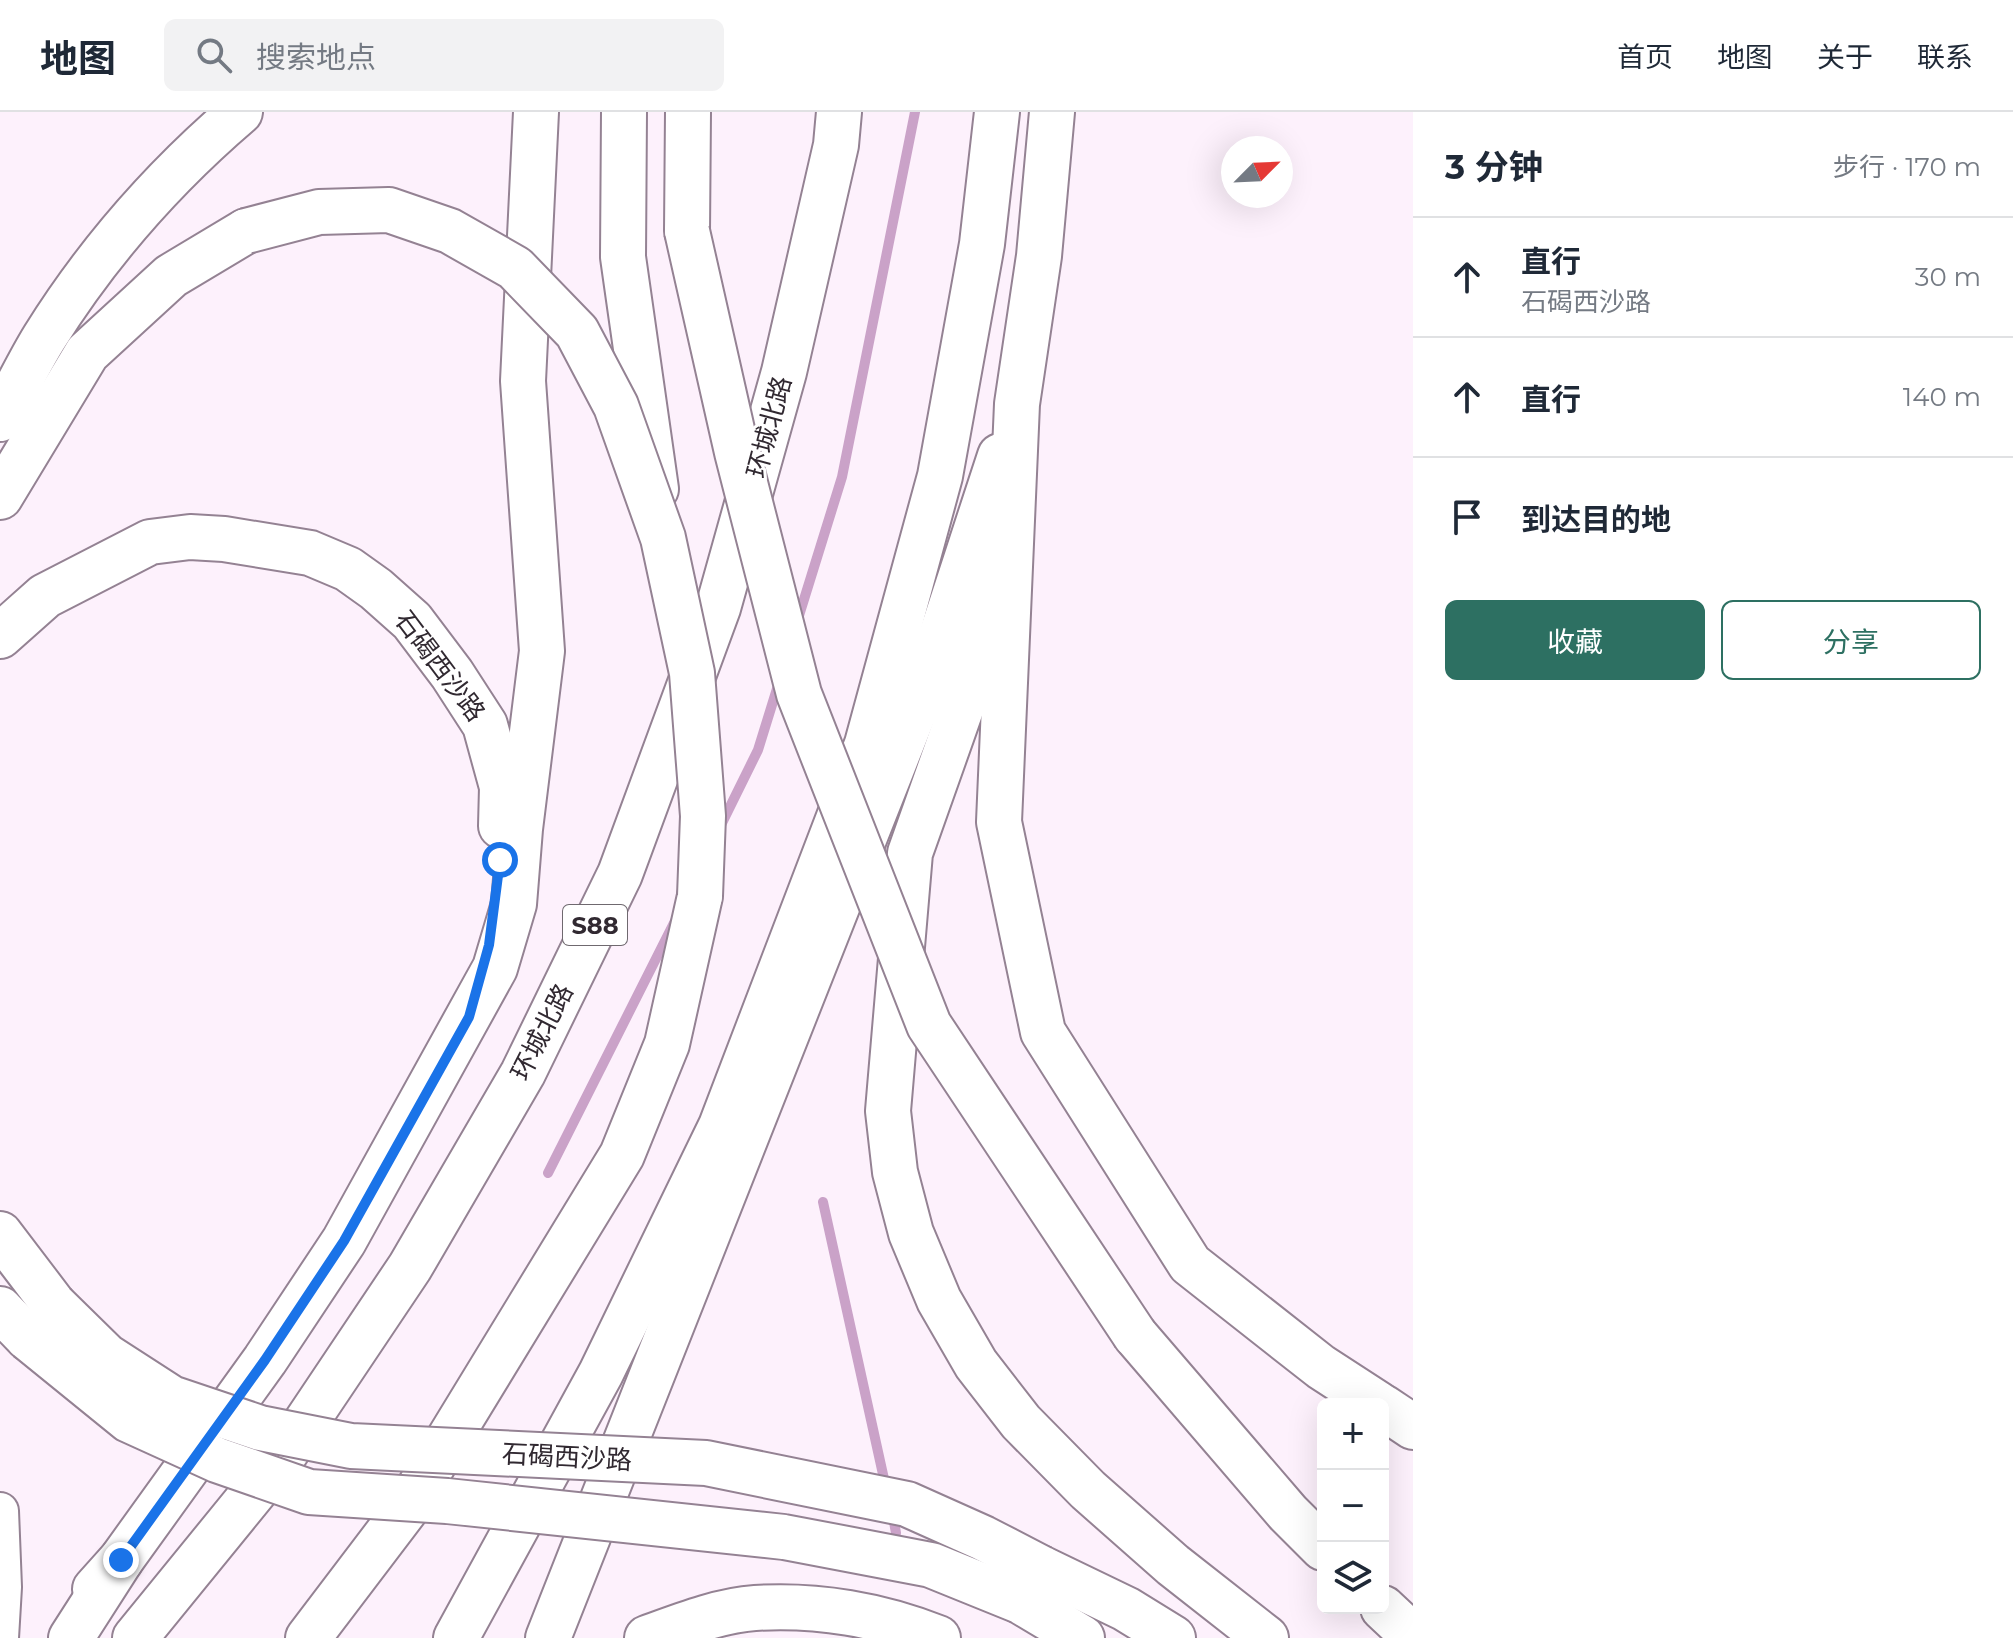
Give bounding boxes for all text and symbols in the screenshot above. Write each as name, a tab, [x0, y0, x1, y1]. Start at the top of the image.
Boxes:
search box	[164, 19, 724, 91]
icon: search	[192, 33, 236, 77]
text: 地图	[40, 35, 116, 82]
text: 搜索地点	[256, 39, 376, 76]
text: 首页	[1617, 40, 1673, 74]
text: 地图	[1717, 40, 1773, 74]
text: 关于	[1817, 40, 1873, 74]
text: 联系	[1917, 40, 1973, 74]
north arrow	[1221, 136, 1293, 208]
text: 3 分钟	[1445, 146, 1543, 188]
text: 步行 · 170 m	[1833, 151, 1981, 183]
text: 直行	[1521, 243, 1581, 280]
icon: ahead	[1445, 255, 1489, 299]
text: 30 m	[1915, 261, 1981, 293]
text: 石碣西沙路	[1521, 286, 1651, 318]
street label: 环城北路	[740, 373, 798, 481]
icon: ahead	[1445, 375, 1489, 419]
text: 直行	[1521, 381, 1581, 418]
text: 140 m	[1903, 381, 1981, 413]
icon: arrive	[1445, 495, 1489, 539]
text: 到达目的地	[1521, 501, 1671, 538]
button: 收藏	[1445, 600, 1705, 680]
button: 分享	[1721, 600, 1981, 680]
street label: 石碣西沙路	[388, 604, 492, 728]
route start	[482, 842, 518, 878]
road number: S88	[563, 905, 627, 945]
street label: 环城北路	[504, 978, 580, 1086]
map controls	[1317, 1398, 1389, 1614]
button: +	[1317, 1398, 1389, 1470]
street label: 石碣西沙路	[501, 1438, 633, 1476]
button: −	[1317, 1470, 1389, 1542]
route end	[103, 1542, 139, 1578]
button: layers	[1317, 1542, 1389, 1614]

